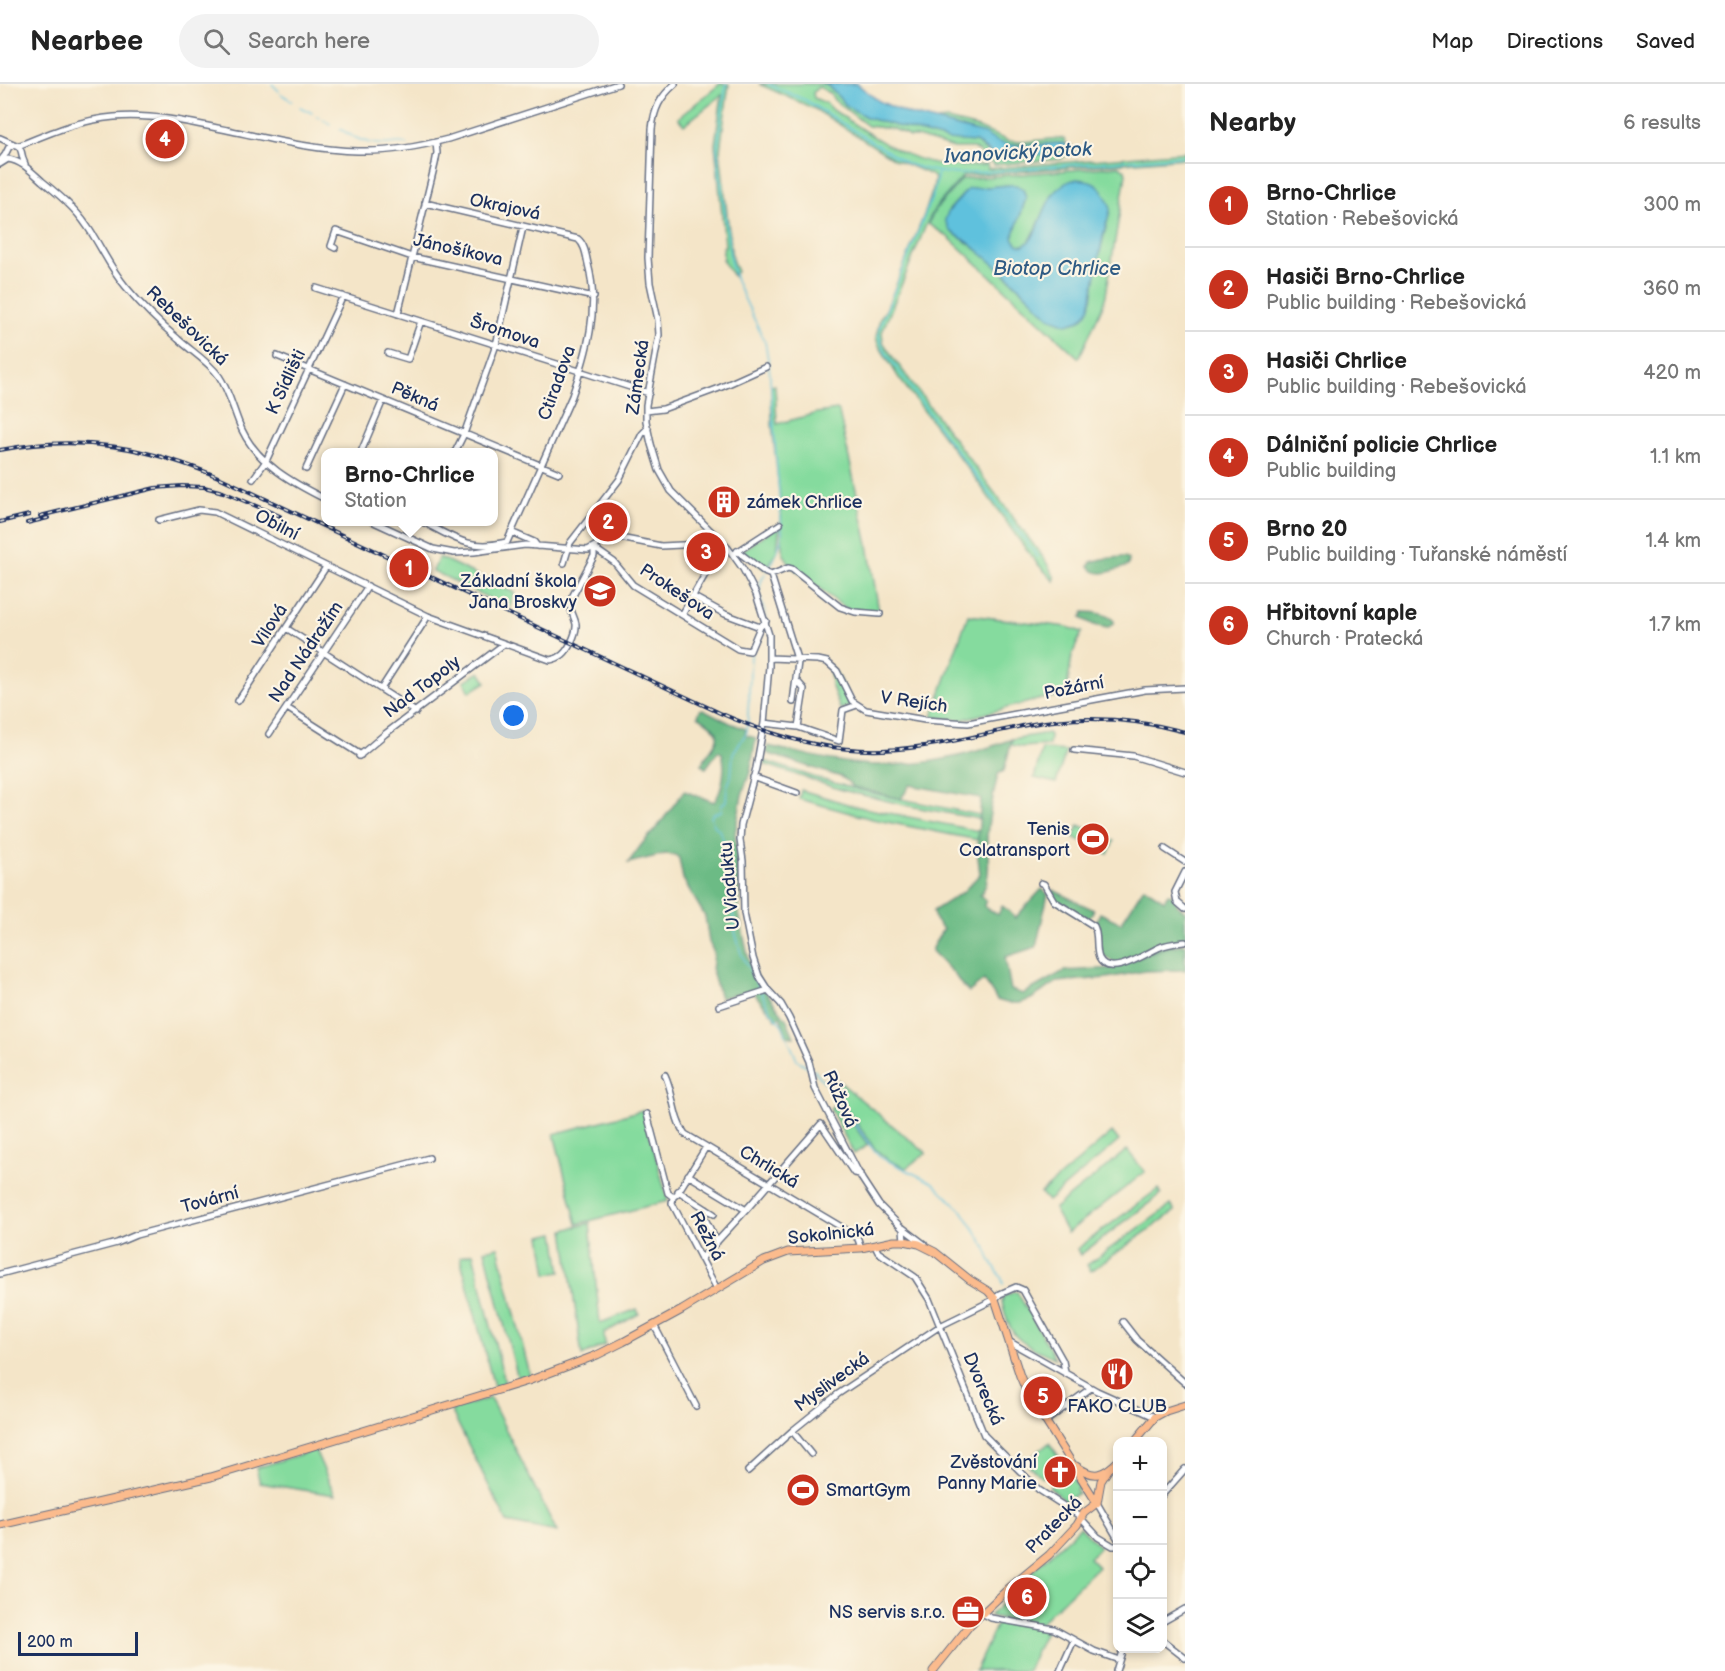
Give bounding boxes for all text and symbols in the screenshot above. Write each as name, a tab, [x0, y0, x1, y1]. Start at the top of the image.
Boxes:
search box	[179, 14, 599, 68]
text: Nearbee	[30, 25, 143, 58]
icon: search	[200, 25, 233, 58]
text: Search here	[248, 28, 370, 55]
text: Map	[1431, 29, 1474, 54]
text: Directions	[1507, 29, 1603, 54]
text: Saved	[1636, 29, 1695, 54]
text: Nearby	[1209, 108, 1296, 139]
text: 6 results	[1623, 111, 1701, 135]
pin: 4	[146, 116, 184, 162]
water label: Ivanovický potok	[943, 137, 1094, 169]
text: Brno-Chrlice	[1266, 180, 1396, 207]
street label: Okrajová	[468, 189, 542, 225]
text: 1	[1224, 193, 1233, 217]
text: 300 m	[1643, 193, 1701, 217]
text: Station · Rebešovická	[1266, 207, 1459, 231]
street label: Jánošíkova	[411, 230, 505, 270]
water label: Biotop Chrlice	[993, 257, 1121, 281]
text: Hasiči Brno-Chrlice	[1266, 264, 1465, 291]
text: 2	[1223, 277, 1234, 301]
text: 360 m	[1643, 277, 1701, 301]
street label: Rebešovická	[142, 282, 232, 370]
text: Public building · Rebešovická	[1266, 291, 1527, 315]
street label: Šromova	[468, 310, 543, 353]
street label: Zámecká	[622, 338, 654, 417]
street label: Ctiradova	[534, 343, 580, 423]
street label: K Sídlišti	[262, 346, 310, 418]
text: Hasiči Chrlice	[1266, 348, 1407, 375]
text: 3	[1223, 361, 1234, 385]
text: 420 m	[1643, 361, 1701, 385]
text: Public building · Rebešovická	[1266, 375, 1527, 399]
street label: Pěkná	[388, 378, 442, 416]
text: Dálniční policie Chrlice	[1266, 432, 1497, 459]
text: 4	[1223, 445, 1234, 469]
text: 1.1 km	[1650, 445, 1701, 469]
popup	[321, 448, 498, 526]
text: Public building	[1266, 459, 1396, 483]
text: Brno-Chrlice	[344, 462, 475, 489]
building icon: zámek Chrlice	[706, 484, 742, 520]
text: Station	[344, 489, 407, 513]
place label: zámek Chrlice	[747, 492, 863, 513]
pin: 2	[588, 500, 628, 544]
street label: Obilní	[252, 505, 303, 545]
text: Brno 20	[1266, 516, 1348, 543]
text: 5	[1223, 529, 1234, 553]
text: 1.4 km	[1645, 529, 1701, 553]
pin: 3	[686, 530, 726, 574]
text: Public building · Tuřanské náměstí	[1266, 543, 1567, 567]
pin: 1	[390, 546, 428, 590]
street label: Prokešova	[636, 559, 718, 625]
place label: Základní škola Jana Broskvy	[460, 571, 578, 613]
school or university icon: Základní škola Jana Broskvy	[582, 573, 618, 609]
street label: Nad Nádražím	[264, 597, 348, 707]
street label: Vilová	[248, 600, 292, 652]
text: Hřbitovní kaple	[1266, 600, 1417, 627]
text: 6	[1222, 613, 1235, 637]
text: 1.7 km	[1649, 613, 1701, 637]
text: Church · Pratecká	[1266, 627, 1423, 651]
street label: Nad Topoly	[380, 651, 465, 723]
street label: Požární	[1042, 672, 1106, 704]
street label: V Rejích	[879, 687, 949, 717]
your location	[499, 701, 528, 730]
place label: Tenis Colatransport	[959, 819, 1070, 861]
sports icon: Tenis Colatransport	[1075, 821, 1111, 857]
street label: U Viaduktu	[716, 841, 744, 931]
street label: Růžová	[818, 1067, 862, 1131]
street label: Chrlická	[735, 1141, 803, 1193]
street label: Tovární	[179, 1182, 242, 1218]
street label: Režná	[685, 1208, 729, 1264]
street label: Sokolnická	[787, 1219, 875, 1249]
street label: Myslivecká	[790, 1348, 874, 1416]
street label: Dvorecká	[958, 1350, 1008, 1428]
restaurant icon: FAKO CLUB	[1099, 1356, 1135, 1392]
pin: 5	[1024, 1374, 1062, 1418]
place label: FAKO CLUB	[1067, 1396, 1167, 1417]
map controls	[1113, 1437, 1167, 1653]
button: +	[1113, 1437, 1167, 1491]
place label: Zvěstování Panny Marie	[937, 1452, 1038, 1494]
church icon: Zvěstování Panny Marie	[1042, 1454, 1078, 1490]
sports icon: SmartGym	[785, 1472, 821, 1508]
place label: SmartGym	[826, 1480, 911, 1501]
button: −	[1113, 1491, 1167, 1545]
street label: Pratecká	[1022, 1492, 1086, 1558]
button: locate	[1113, 1545, 1167, 1599]
pin: 6	[1008, 1574, 1046, 1620]
office icon: NS servis s.r.o.	[950, 1594, 986, 1630]
button: layers	[1113, 1599, 1167, 1653]
place label: NS servis s.r.o.	[828, 1602, 945, 1623]
scale bar	[18, 1629, 138, 1656]
text: 200 m	[27, 1633, 73, 1652]

